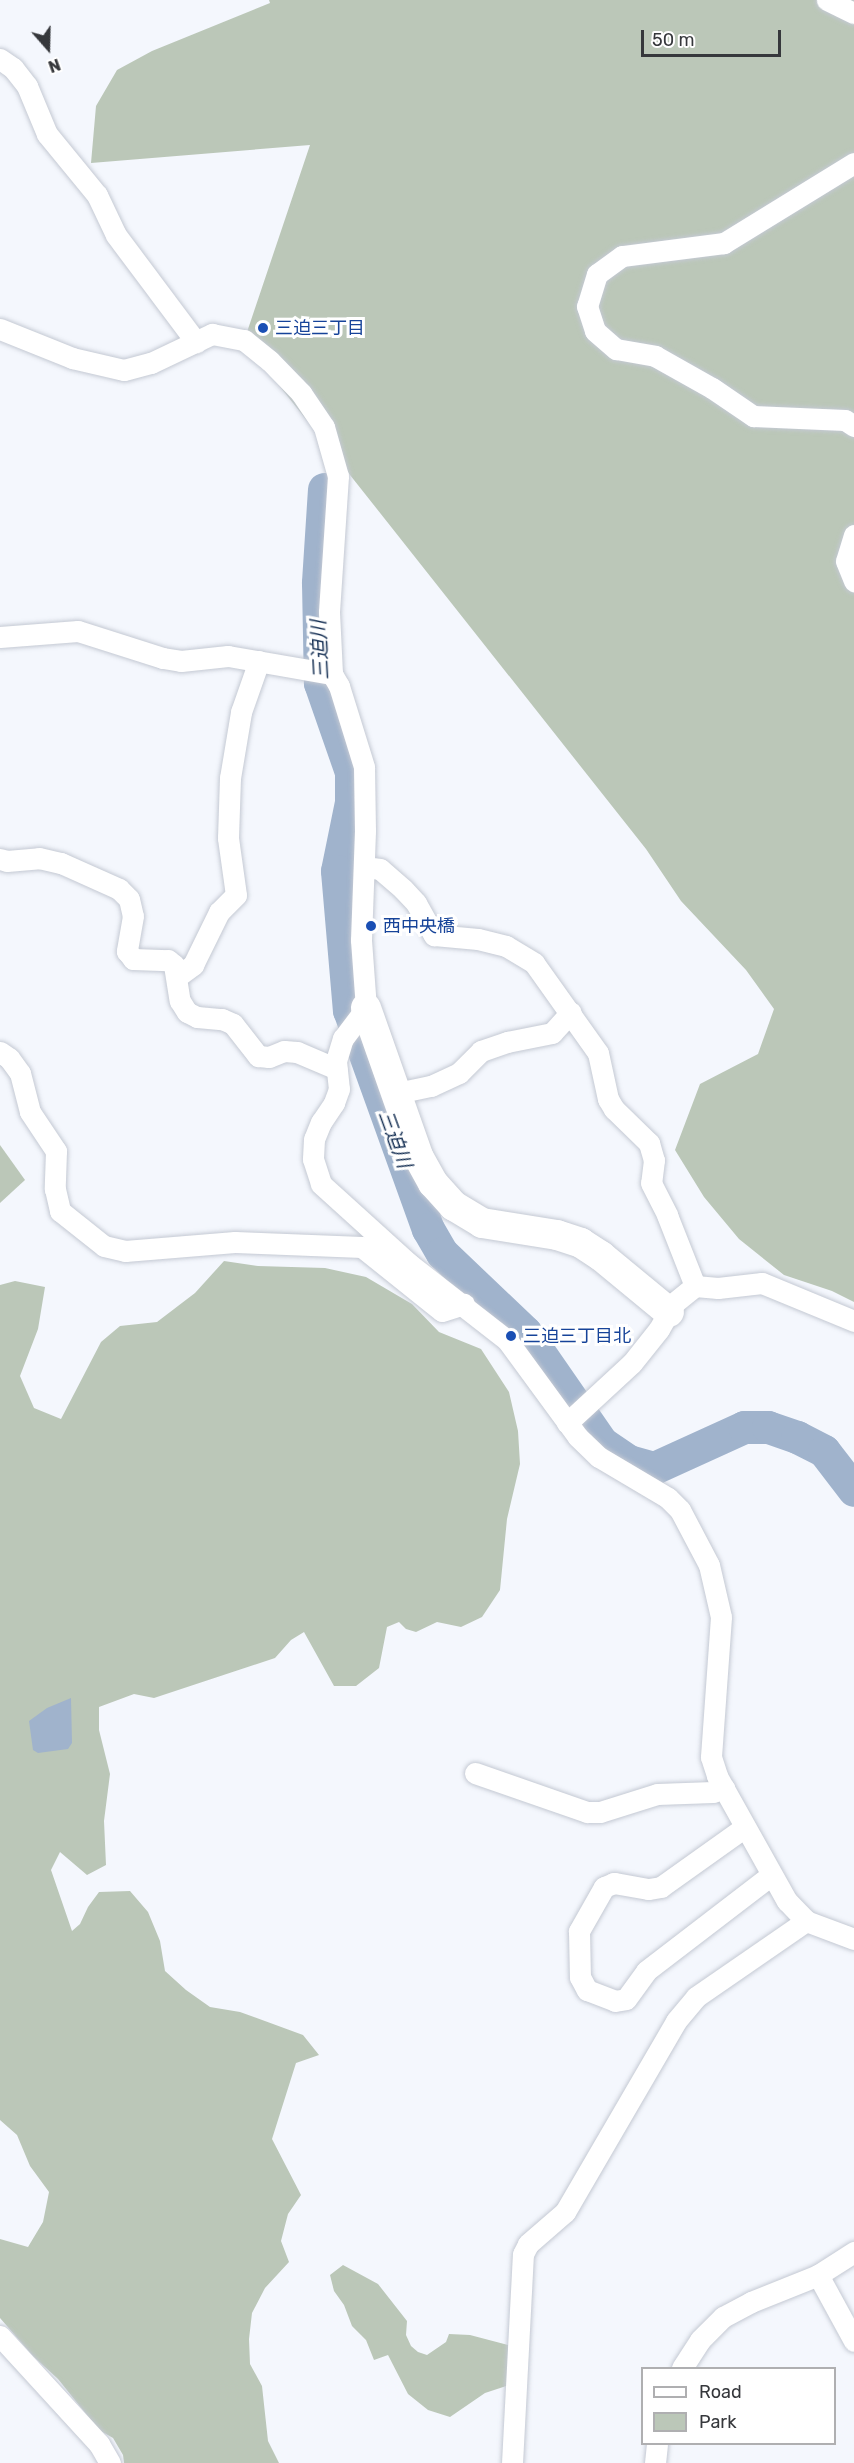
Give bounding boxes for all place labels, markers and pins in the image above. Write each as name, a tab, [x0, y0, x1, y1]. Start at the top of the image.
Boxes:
place label: 三迫三丁目	[275, 317, 365, 339]
marker: 三迫三丁目	[256, 321, 270, 335]
place label: 西中央橋	[383, 915, 455, 937]
marker: 西中央橋	[364, 919, 378, 933]
place label: 三迫三丁目北	[523, 1325, 631, 1347]
marker: 三迫三丁目北	[504, 1329, 518, 1343]

